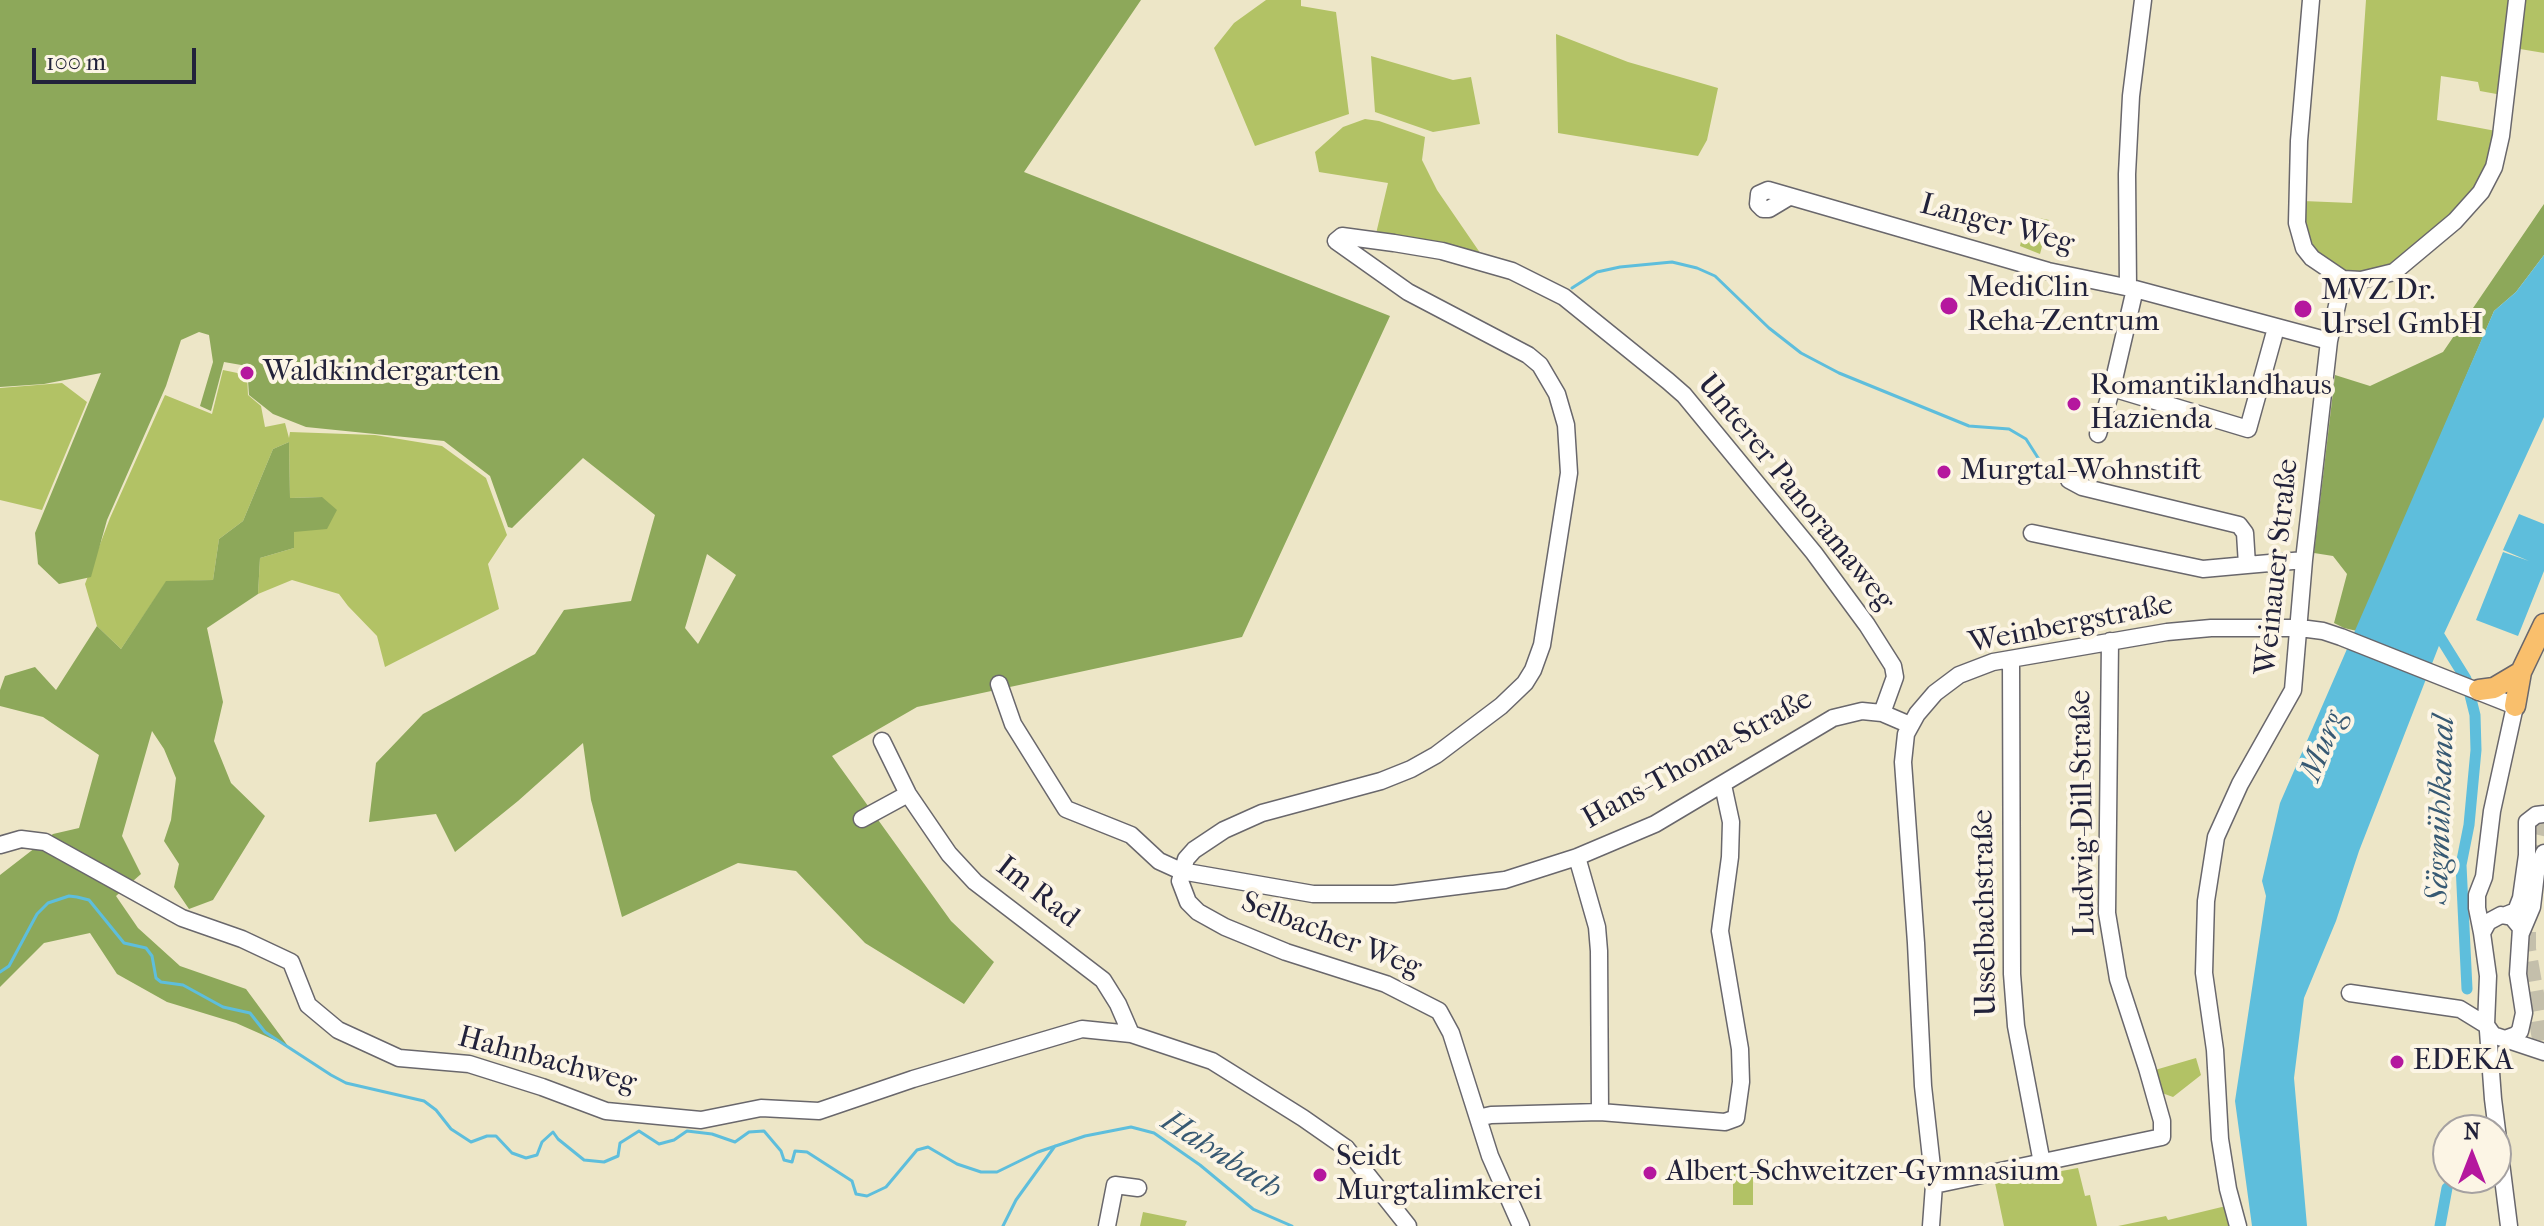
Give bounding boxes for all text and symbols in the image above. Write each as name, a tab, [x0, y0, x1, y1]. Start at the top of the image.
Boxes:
scale bar	[36, 32, 200, 82]
text: 100 m	[46, 48, 106, 76]
street label: Langer Weg	[1916, 187, 2078, 263]
place label: MediClin Reha-Zentrum	[1967, 271, 2159, 342]
place label: MVZ Dr. Ursel GmbH	[2321, 274, 2483, 344]
marker: MediClin Reha-Zentrum	[1938, 295, 1960, 317]
marker: MVZ Dr. Ursel GmbH	[2292, 298, 2314, 320]
place label: Waldkindergarten	[263, 355, 500, 391]
marker: Waldkindergarten	[238, 364, 256, 382]
street label: Unterer Panoramaweg	[1688, 367, 1902, 619]
place label: Romantiklandhaus Hazienda	[2090, 369, 2332, 440]
marker: Romantiklandhaus Hazienda	[2065, 395, 2083, 413]
place label: Murgtal-Wohnstift	[1960, 454, 2202, 490]
street label: Weinauer Straße	[2249, 457, 2307, 677]
marker: Murgtal-Wohnstift	[1935, 463, 1953, 481]
street label: Weinbergstraße	[1966, 588, 2176, 662]
street label: Hans-Thoma-Straße	[1577, 682, 1819, 838]
street label: Ludwig-Dill-Straße	[2064, 690, 2104, 936]
water label: Murg	[2293, 705, 2355, 787]
water label: Sägmühlkanal	[2420, 715, 2464, 905]
street label: Usselbachstraße	[1966, 809, 2006, 1017]
street label: Im Rad	[988, 849, 1086, 937]
street label: Selbacher Weg	[1236, 885, 1426, 987]
street label: Hahnbachweg	[454, 1020, 640, 1102]
place label: EDEKA	[2413, 1044, 2513, 1080]
marker: EDEKA	[2388, 1053, 2406, 1071]
water label: Hahnbach	[1154, 1103, 1288, 1209]
north arrow	[2432, 1114, 2512, 1194]
text: N	[2464, 1119, 2480, 1145]
place label: Seidt Murgtalimkerei	[1336, 1140, 1542, 1210]
place label: Albert-Schweitzer-Gymnasium	[1666, 1155, 2060, 1191]
marker: Albert-Schweitzer-Gymnasium	[1641, 1164, 1659, 1182]
marker: Seidt Murgtalimkerei	[1311, 1166, 1329, 1184]

